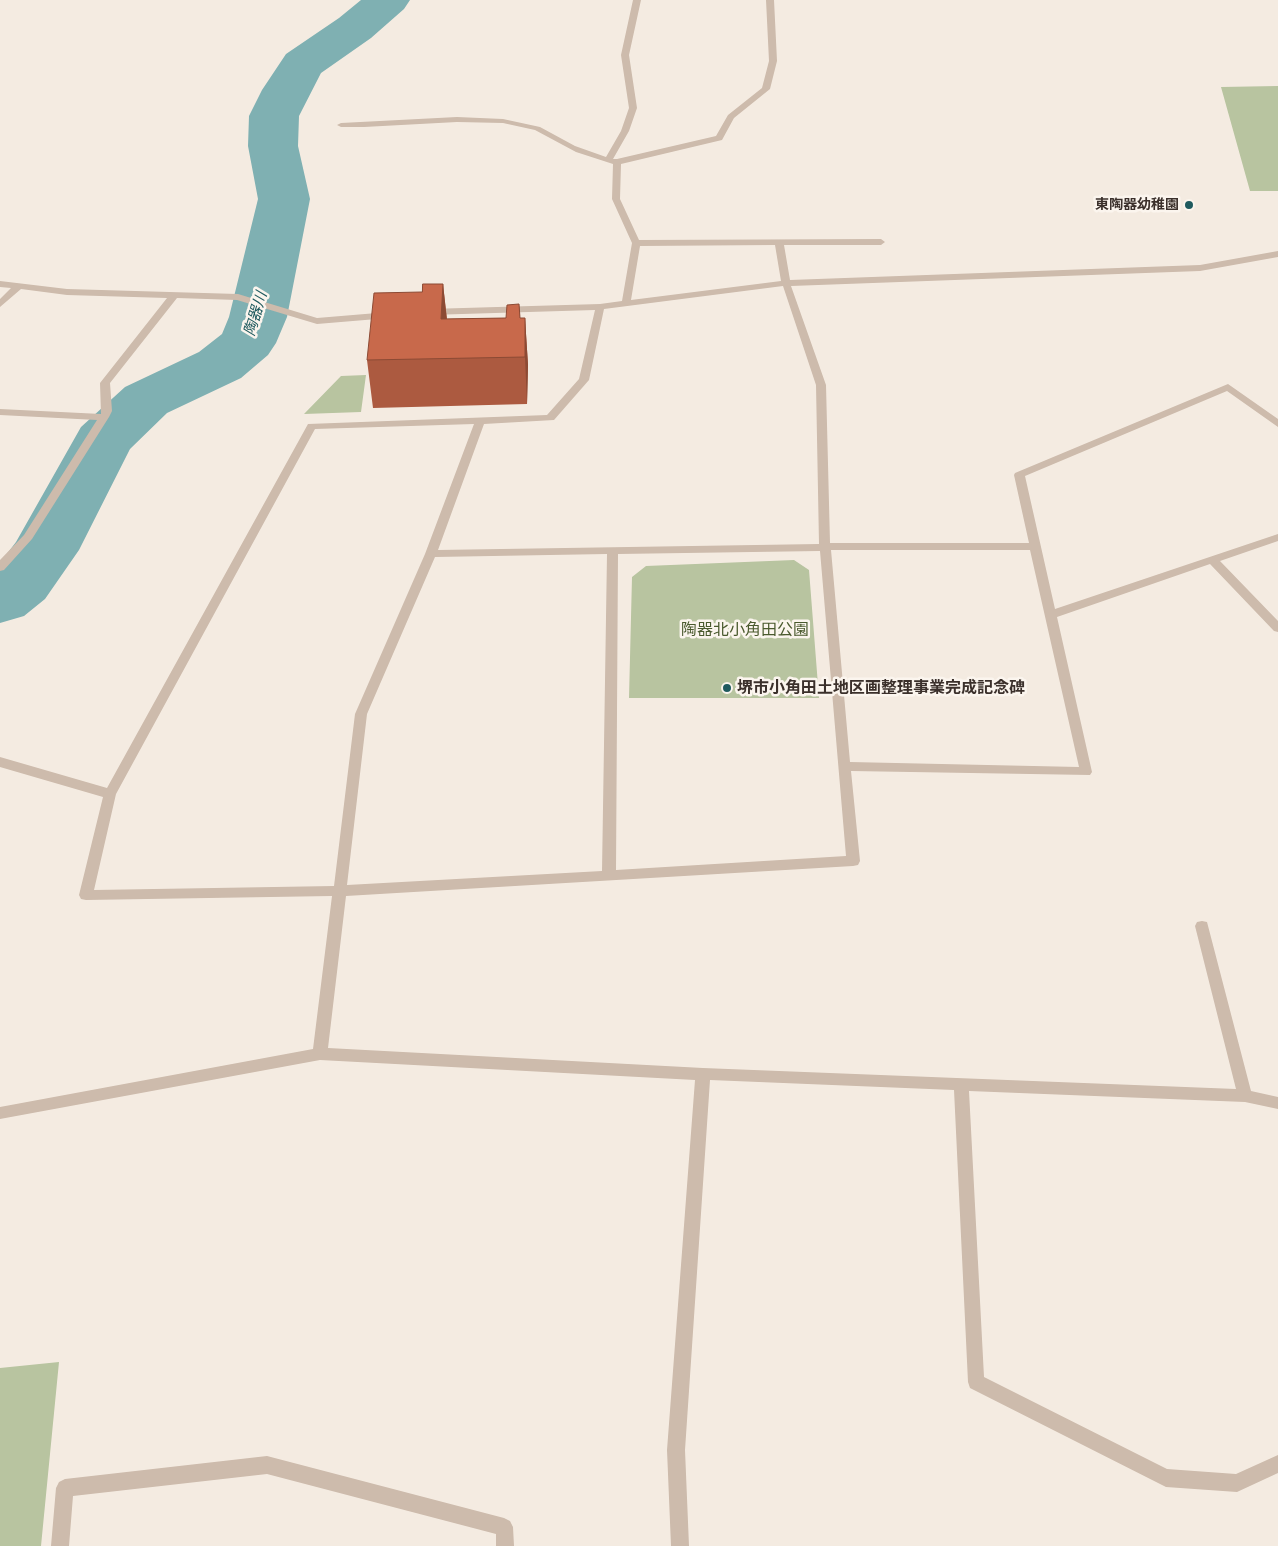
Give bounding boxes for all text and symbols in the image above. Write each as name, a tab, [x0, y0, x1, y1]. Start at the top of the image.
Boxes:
place label: 東陶器幼稚園	[1095, 197, 1179, 213]
marker: 東陶器幼稚園	[1183, 199, 1195, 211]
water label: 陶器川	[241, 290, 271, 338]
park label: 陶器北小角田公園	[681, 620, 809, 640]
place label: 堺市小角田土地区画整理事業完成記念碑	[737, 678, 1025, 698]
marker: 堺市小角田土地区画整理事業完成記念碑	[721, 682, 733, 694]

